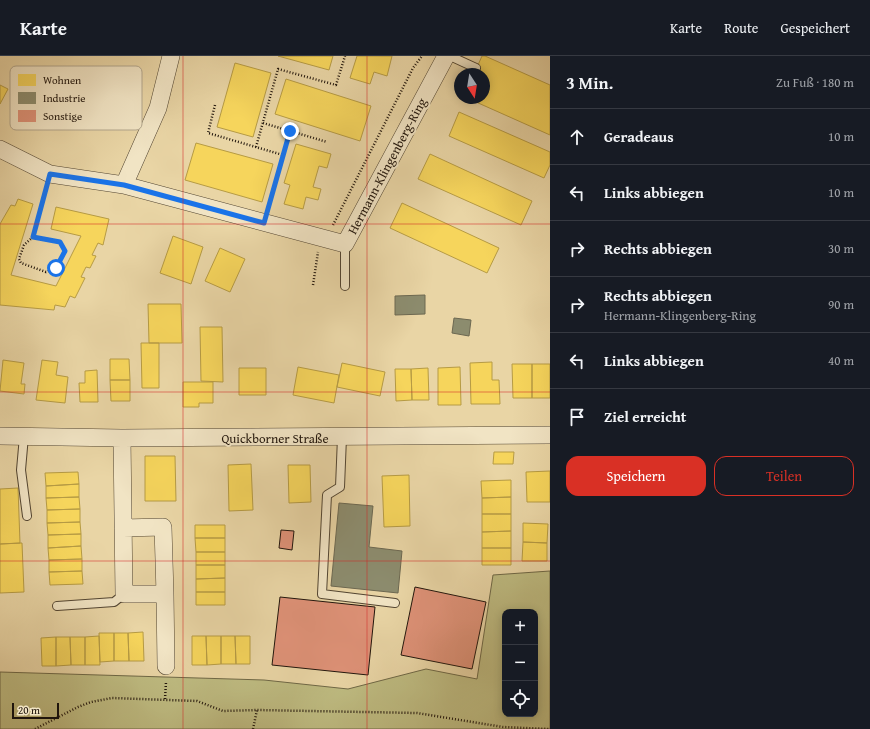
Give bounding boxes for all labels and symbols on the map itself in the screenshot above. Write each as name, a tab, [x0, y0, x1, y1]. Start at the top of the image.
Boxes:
legend	[10, 66, 142, 130]
north arrow	[454, 68, 490, 104]
text: Wohnen	[43, 72, 82, 88]
text: Industrie	[43, 90, 85, 106]
street label: Hermann-Klingenberg-Ring	[343, 94, 431, 238]
text: Sonstige	[43, 108, 82, 124]
route end	[281, 122, 299, 140]
route start	[47, 259, 65, 277]
street label: Quickborner Straße	[221, 429, 329, 448]
scale bar	[12, 701, 59, 720]

